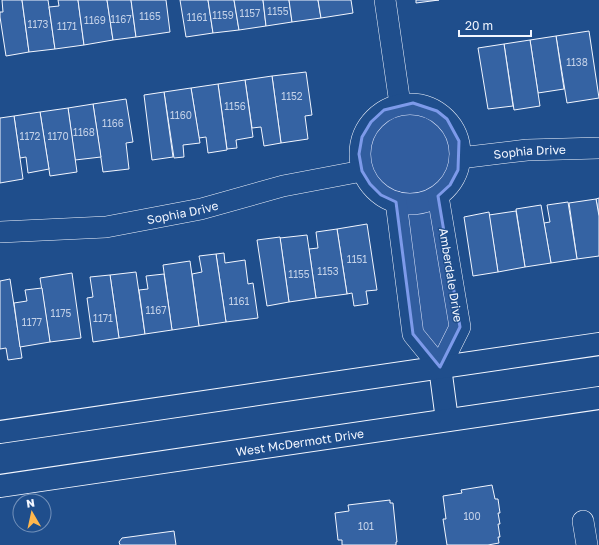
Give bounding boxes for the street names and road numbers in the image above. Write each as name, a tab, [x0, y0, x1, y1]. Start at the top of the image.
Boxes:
street label: Sophia Drive	[493, 141, 566, 161]
street label: Sophia Drive	[146, 197, 220, 227]
street label: Amberdale Drive	[436, 227, 466, 323]
street label: West McDermott Drive	[235, 425, 365, 459]

